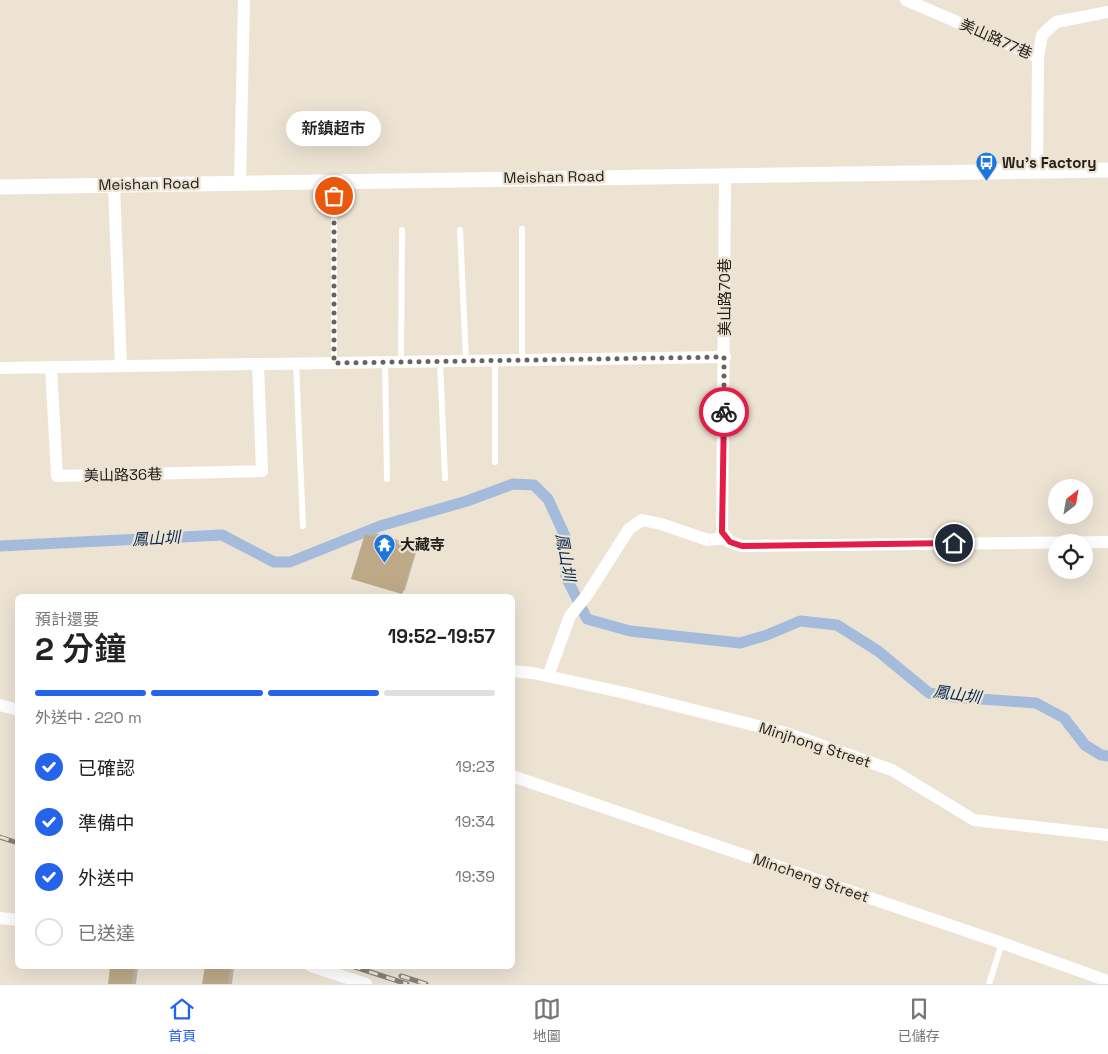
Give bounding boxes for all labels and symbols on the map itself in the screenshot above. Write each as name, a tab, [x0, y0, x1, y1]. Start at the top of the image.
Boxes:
street label: 美山路77巷	[957, 14, 1035, 63]
callout: 新鎮超市	[286, 111, 382, 146]
bus stop icon: Wu's Factory	[974, 151, 998, 182]
place label: Wu's Factory	[1002, 153, 1097, 172]
street label: Meishan Road	[503, 166, 605, 187]
street label: Meishan Road	[98, 173, 200, 194]
pin	[313, 175, 355, 217]
street label: 美山路70巷	[715, 258, 734, 336]
courier	[699, 387, 749, 437]
street label: 美山路36巷	[84, 464, 162, 485]
north arrow	[1048, 479, 1092, 524]
pin	[933, 522, 975, 564]
water label: 鳳山圳	[132, 527, 183, 550]
water label: 鳳山圳	[551, 532, 580, 585]
temple icon: 大藏寺	[372, 533, 396, 564]
place label: 大藏寺	[400, 535, 445, 554]
water label: 鳳山圳	[932, 681, 984, 709]
street label: Minjhong Street	[757, 717, 874, 772]
street label: Mincheng Street	[751, 849, 872, 906]

